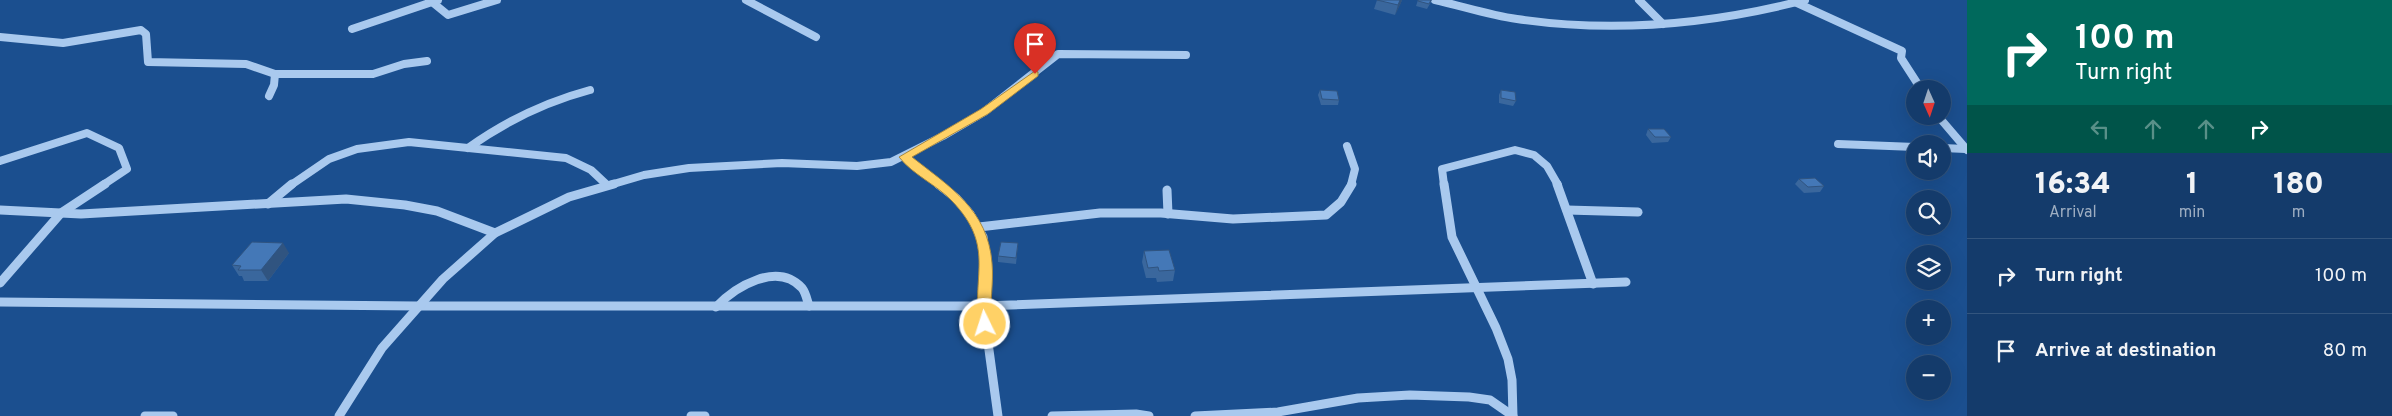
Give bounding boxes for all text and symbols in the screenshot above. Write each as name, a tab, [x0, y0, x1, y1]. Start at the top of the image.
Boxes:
text: 100 m	[2075, 17, 2175, 61]
icon: right	[1992, 20, 2057, 85]
pin	[1014, 23, 1056, 74]
icon: arrive	[1021, 30, 1049, 58]
text: Turn right	[2075, 60, 2172, 87]
north arrow	[1906, 80, 1951, 125]
map controls	[1906, 80, 1951, 400]
icon: left	[2086, 115, 2114, 143]
icon: ahead	[2139, 115, 2167, 143]
icon: ahead	[2192, 115, 2220, 143]
icon: right	[2245, 115, 2273, 143]
button: sound	[1906, 135, 1951, 180]
text: 16:34	[2035, 167, 2111, 204]
text: 1	[2186, 167, 2198, 204]
text: 180	[2273, 167, 2324, 204]
button: search	[1906, 190, 1951, 235]
text: Arrival	[2049, 203, 2097, 223]
text: min	[2179, 203, 2205, 223]
text: m	[2292, 203, 2305, 223]
button: layers	[1906, 245, 1951, 290]
icon: right	[1992, 262, 2020, 290]
text: Turn right	[2035, 264, 2123, 288]
text: 100 m	[2315, 264, 2367, 288]
position arrow	[958, 297, 1010, 349]
button: +	[1906, 300, 1951, 345]
icon: arrive	[1992, 337, 2020, 365]
text: Arrive at destination	[2035, 339, 2216, 363]
text: 80 m	[2323, 339, 2367, 363]
button: −	[1906, 355, 1951, 400]

